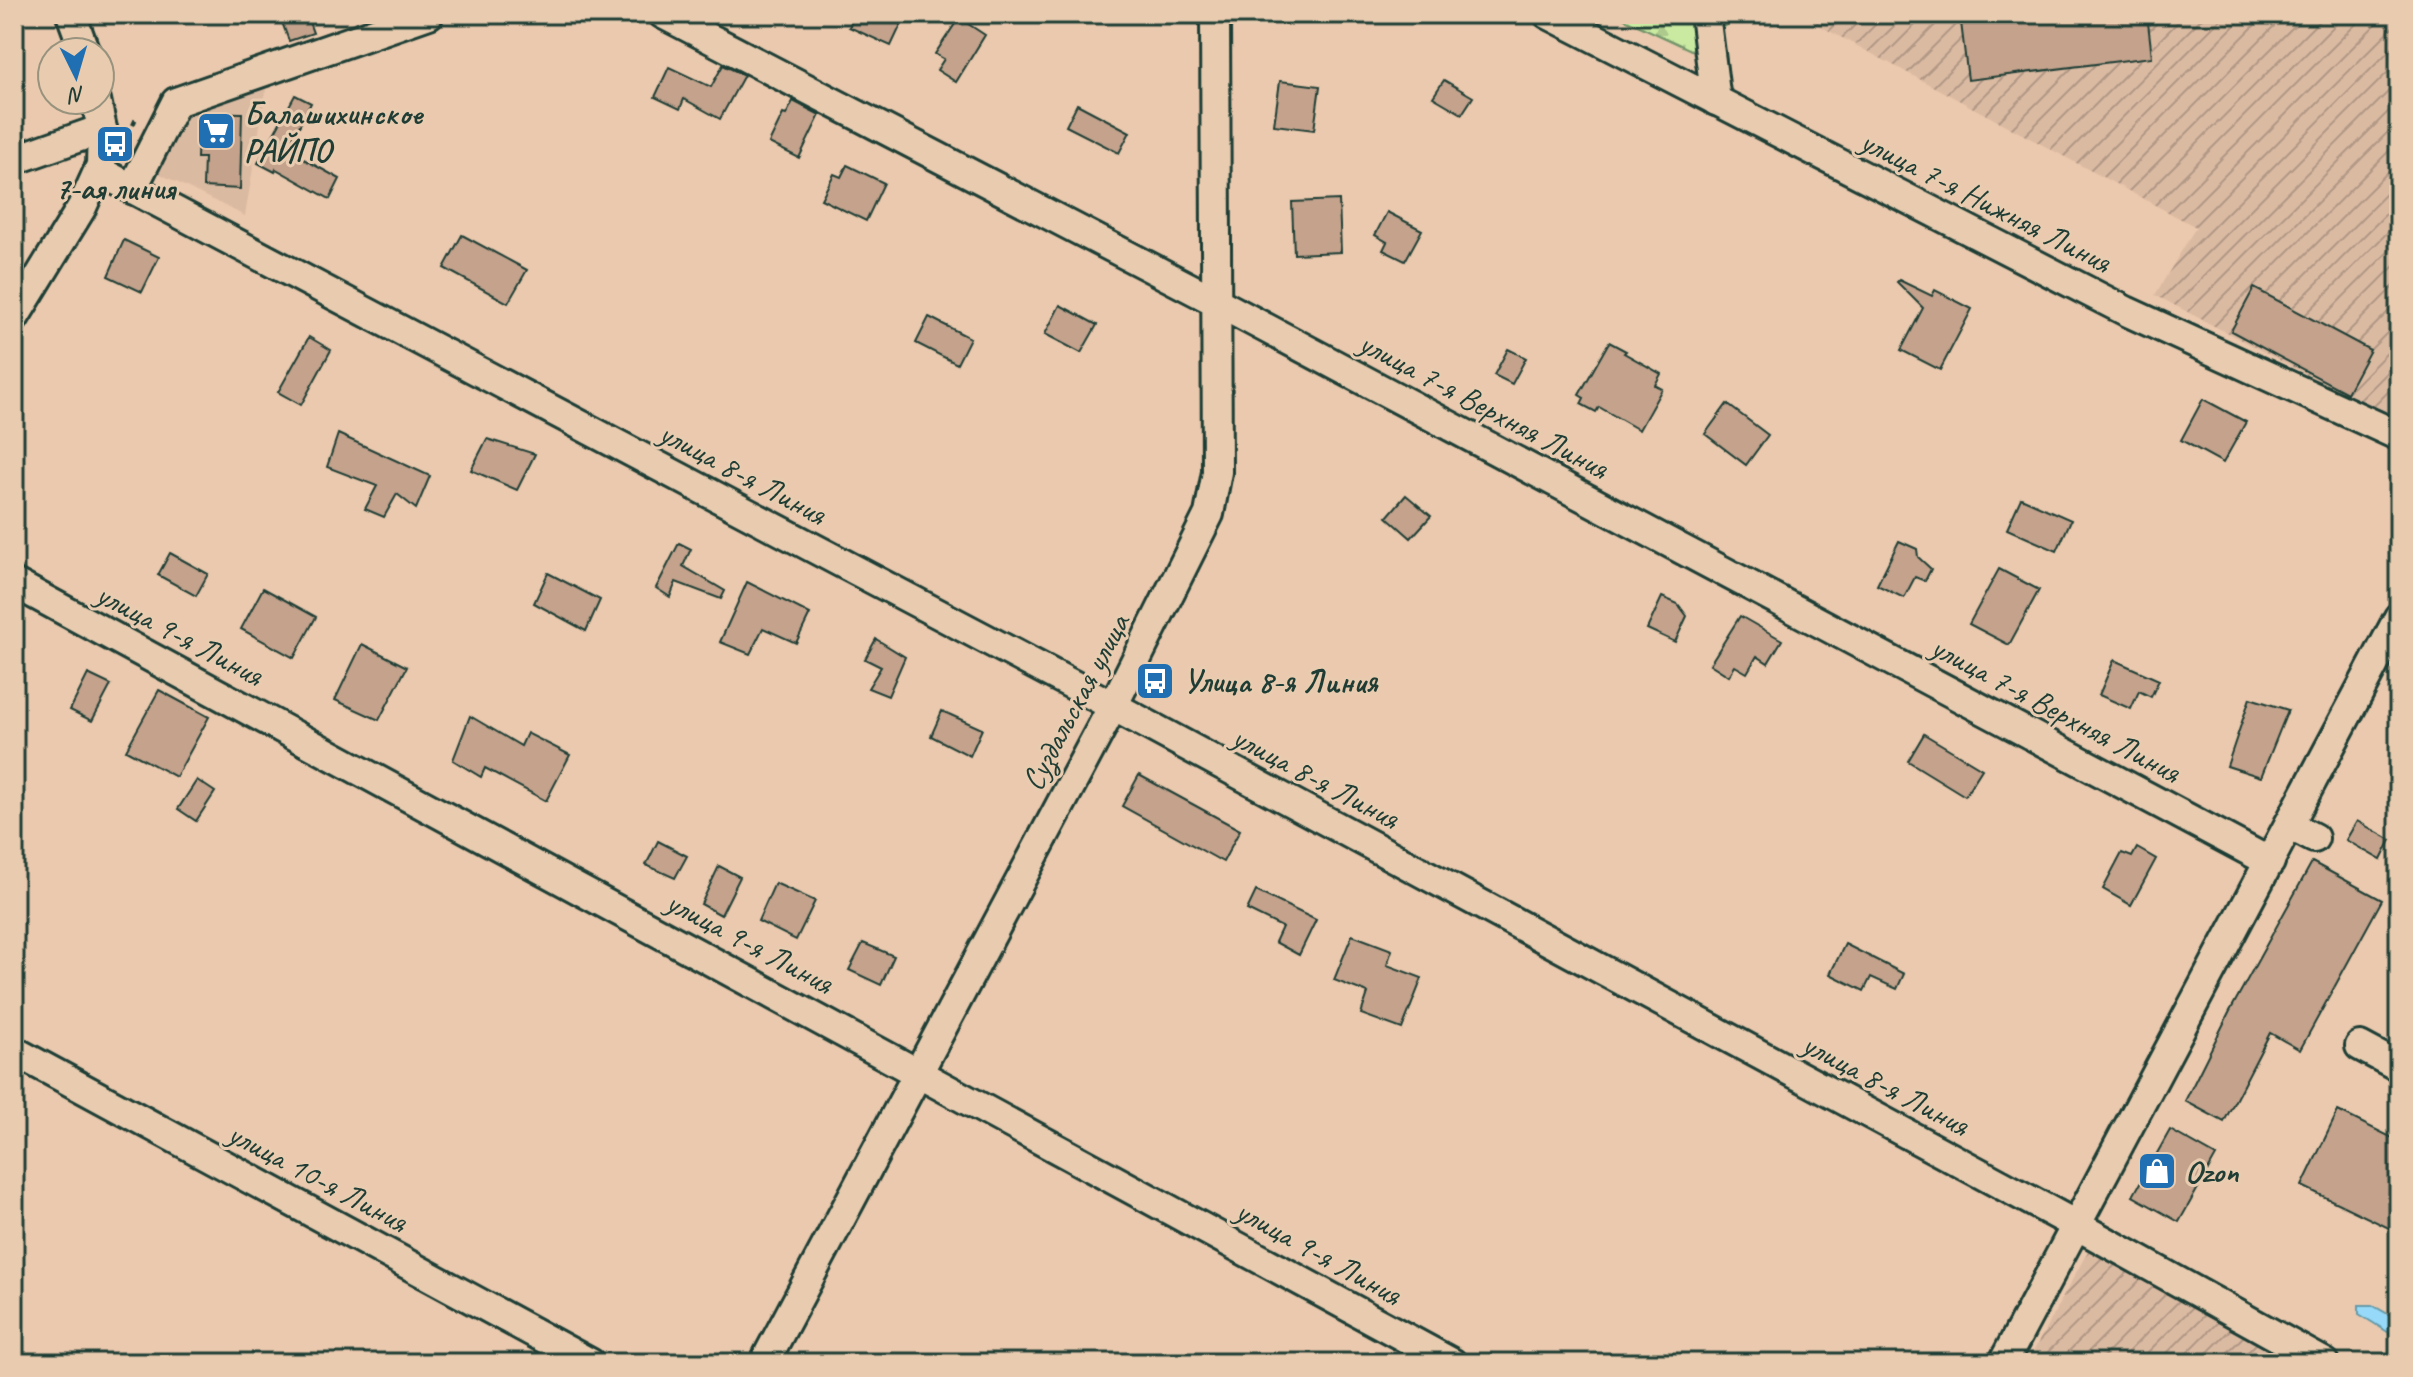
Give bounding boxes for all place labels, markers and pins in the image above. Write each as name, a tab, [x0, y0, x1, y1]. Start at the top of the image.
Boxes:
place label: Балашихинское РАЙПО	[244, 93, 424, 171]
supermarket icon: Балашихинское РАЙПО	[195, 110, 237, 152]
bus stop icon: 7-ая линия	[94, 123, 136, 165]
place label: 7-ая линия	[55, 168, 178, 209]
bus stop icon: Улица 8-я Линия	[1134, 660, 1176, 702]
place label: Улица 8-я Линия	[1183, 661, 1380, 702]
shop icon: Ozon	[2136, 1150, 2178, 1192]
place label: Ozon	[2185, 1151, 2240, 1192]

